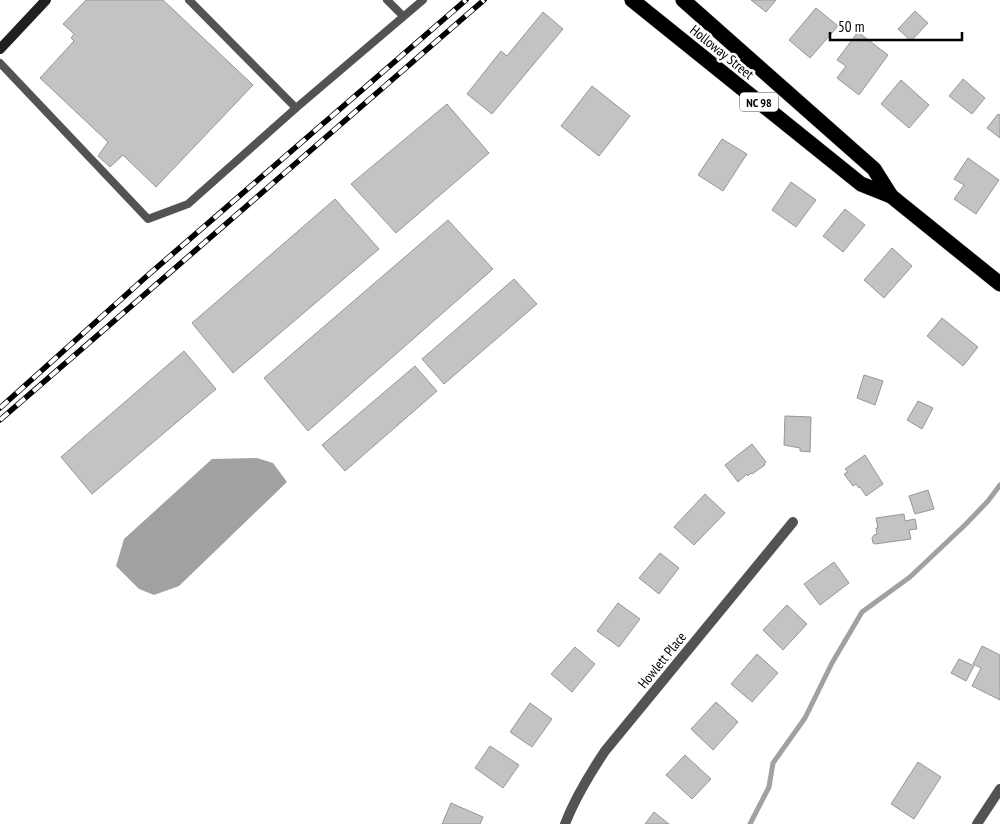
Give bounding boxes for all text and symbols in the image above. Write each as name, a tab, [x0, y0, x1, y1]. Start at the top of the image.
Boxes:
scale bar	[830, 10, 962, 42]
text: 50 m	[838, 17, 864, 36]
street label: Holloway Street	[687, 21, 758, 83]
road number: NC 98	[740, 92, 778, 111]
street label: Howlett Place	[634, 628, 690, 692]

